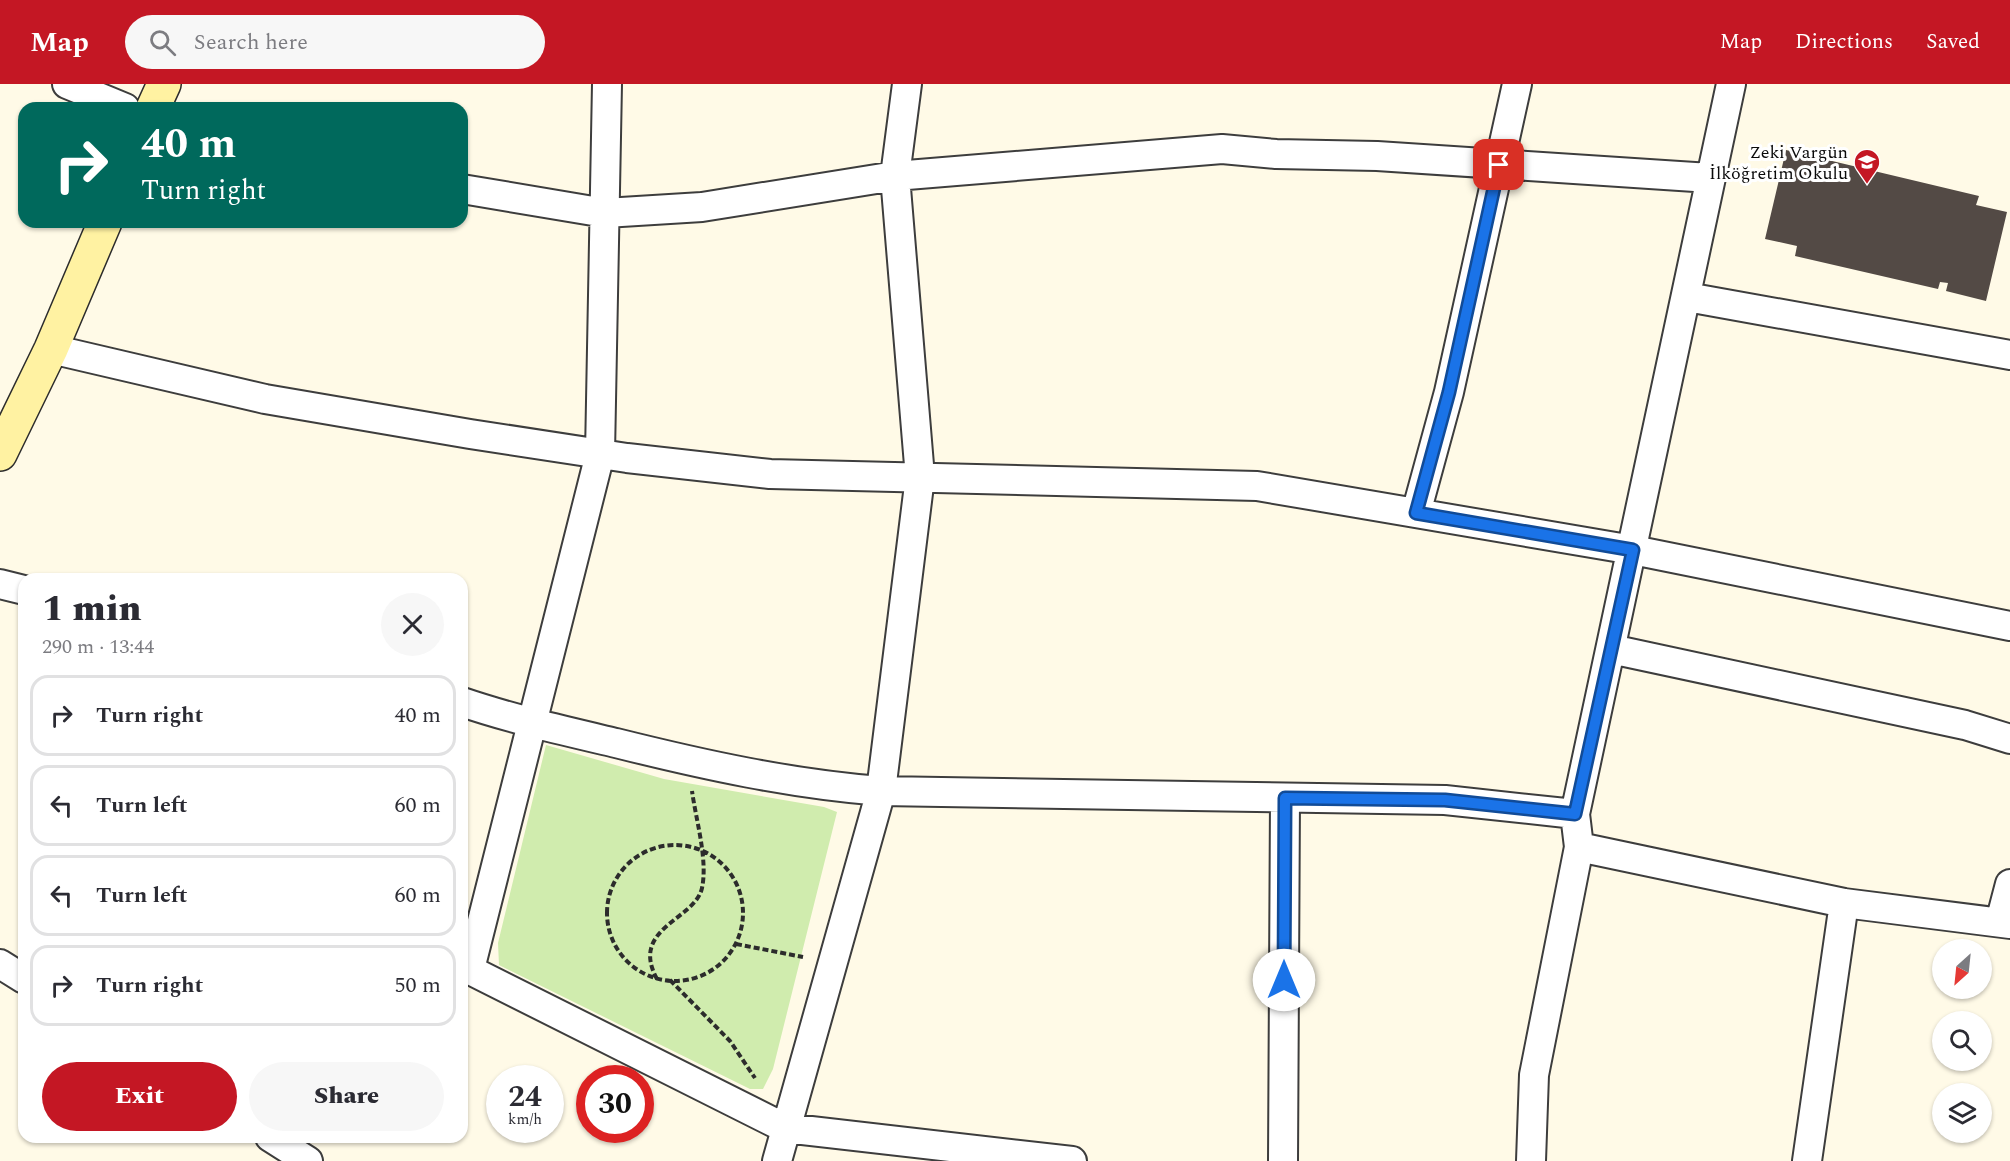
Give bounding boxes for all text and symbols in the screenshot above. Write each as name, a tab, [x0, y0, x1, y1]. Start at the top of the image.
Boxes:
search box	[125, 15, 545, 69]
text: Map	[30, 21, 89, 64]
icon: search	[146, 26, 179, 59]
text: Search here	[194, 26, 308, 59]
text: Map	[1720, 26, 1762, 58]
text: Directions	[1795, 26, 1893, 58]
text: Saved	[1926, 26, 1980, 58]
text: 40 m	[141, 113, 236, 176]
icon: right	[42, 126, 120, 204]
pin	[1473, 139, 1524, 190]
place label: Zeki Vargün İlköğretim Okulu	[1709, 139, 1848, 187]
school or university icon: Zeki Vargün İlköğretim Okulu	[1852, 147, 1882, 185]
icon: arrive	[1482, 148, 1515, 181]
text: Turn right	[141, 170, 266, 212]
text: 1 min	[42, 582, 142, 637]
button: close	[381, 593, 444, 656]
text: 290 m · 13:44	[42, 632, 154, 662]
icon: right	[45, 699, 78, 732]
text: Turn right	[96, 699, 203, 732]
text: 40 m	[395, 699, 441, 732]
icon: left	[45, 789, 78, 822]
text: Turn left	[96, 789, 188, 822]
text: 60 m	[395, 789, 441, 822]
icon: left	[45, 879, 78, 912]
text: Turn left	[96, 879, 188, 912]
text: 60 m	[395, 879, 441, 912]
north arrow	[1932, 939, 1992, 999]
map controls	[1932, 939, 1992, 1143]
position arrow	[1252, 948, 1316, 1012]
icon: right	[45, 969, 78, 1002]
text: Turn right	[96, 969, 203, 1002]
text: 50 m	[395, 969, 441, 1002]
button: search	[1932, 1011, 1992, 1071]
button: Exit	[42, 1062, 237, 1131]
button: Share	[249, 1062, 444, 1131]
speed limit sign: 30	[576, 1065, 654, 1143]
text: 24	[508, 1074, 542, 1120]
button: layers	[1932, 1083, 1992, 1143]
text: km/h	[508, 1108, 542, 1131]

